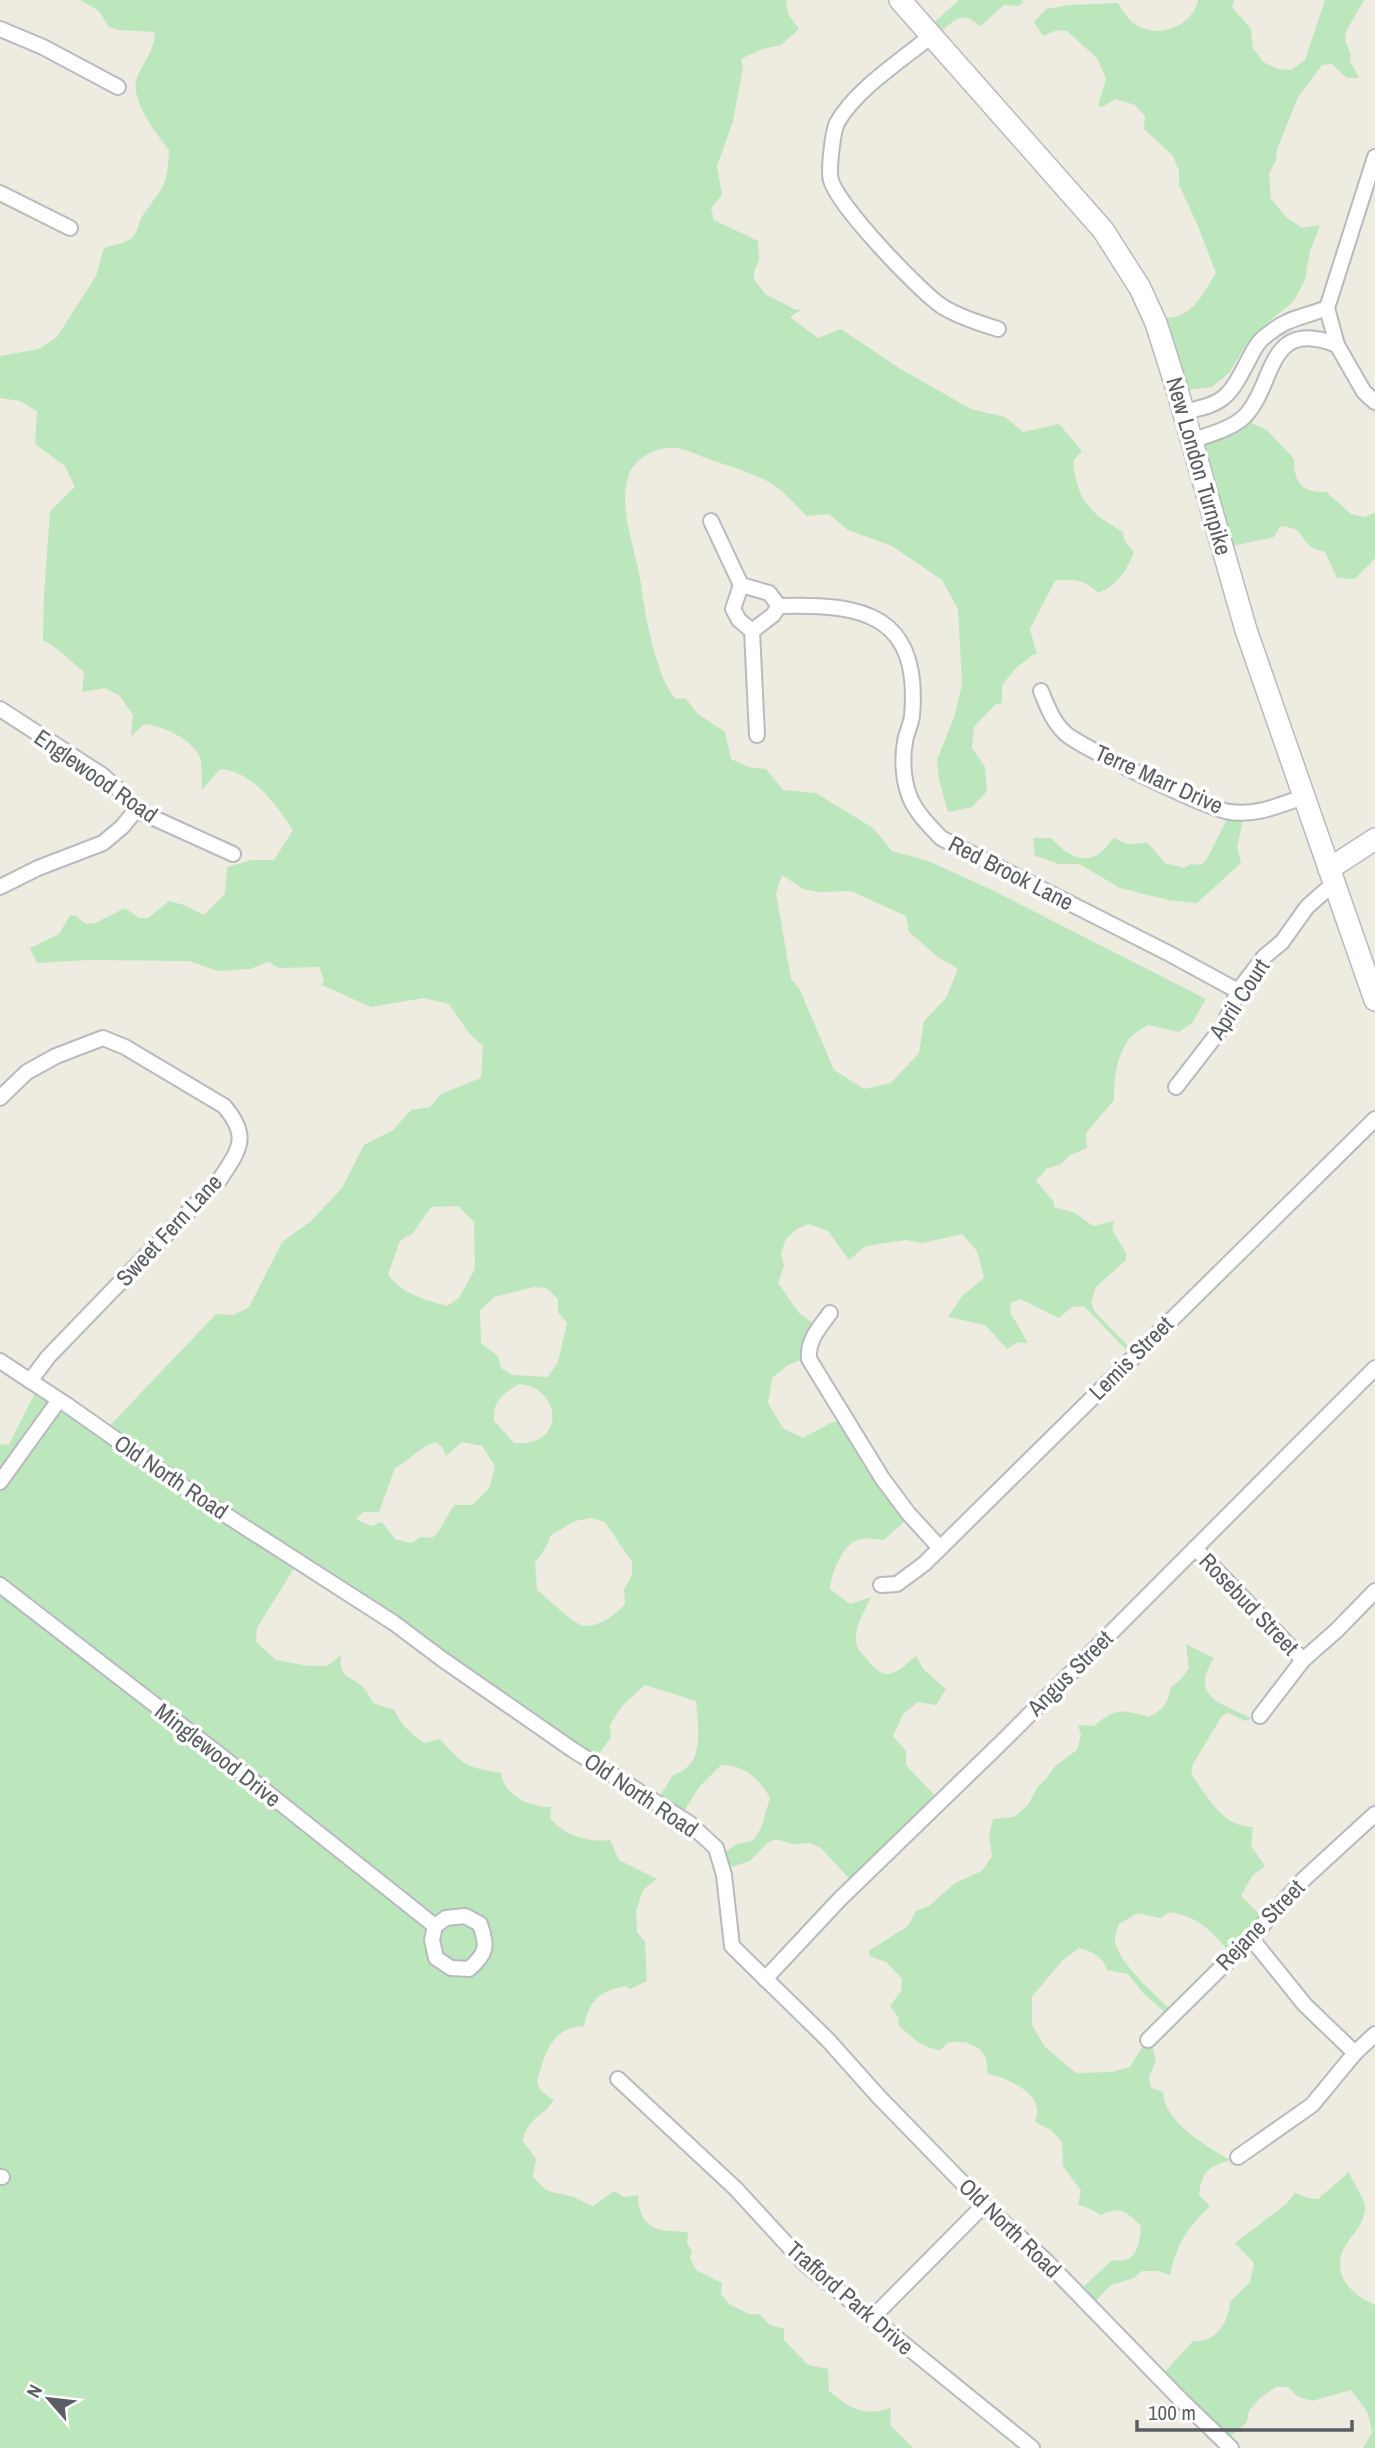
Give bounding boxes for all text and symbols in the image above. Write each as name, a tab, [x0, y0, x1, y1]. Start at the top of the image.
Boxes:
street label: New London Turnpike	[1159, 373, 1240, 558]
street label: Englewood Road	[29, 722, 164, 829]
street label: Terre Marr Drive	[1090, 736, 1228, 821]
street label: Red Brook Lane	[943, 828, 1079, 917]
street label: April Court	[1200, 952, 1276, 1046]
street label: Sweet Fern Lane	[109, 1167, 229, 1292]
street label: Lemis Street	[1082, 1309, 1179, 1406]
street label: Old North Road	[108, 1427, 234, 1526]
street label: Rosebud Street	[1193, 1546, 1306, 1662]
street label: Angus Street	[1019, 1623, 1119, 1723]
street label: Minglewood Drive	[149, 1696, 288, 1814]
street label: Old North Road	[578, 1745, 704, 1844]
street label: Rejane Street	[1208, 1872, 1311, 1977]
street label: Old North Road	[952, 2171, 1068, 2284]
street label: Trafford Park Drive	[780, 2234, 921, 2362]
north arrow	[14, 2364, 84, 2434]
text: N	[20, 2380, 48, 2402]
scale bar	[1137, 2388, 1352, 2432]
text: 100 m	[1148, 2398, 1196, 2427]

